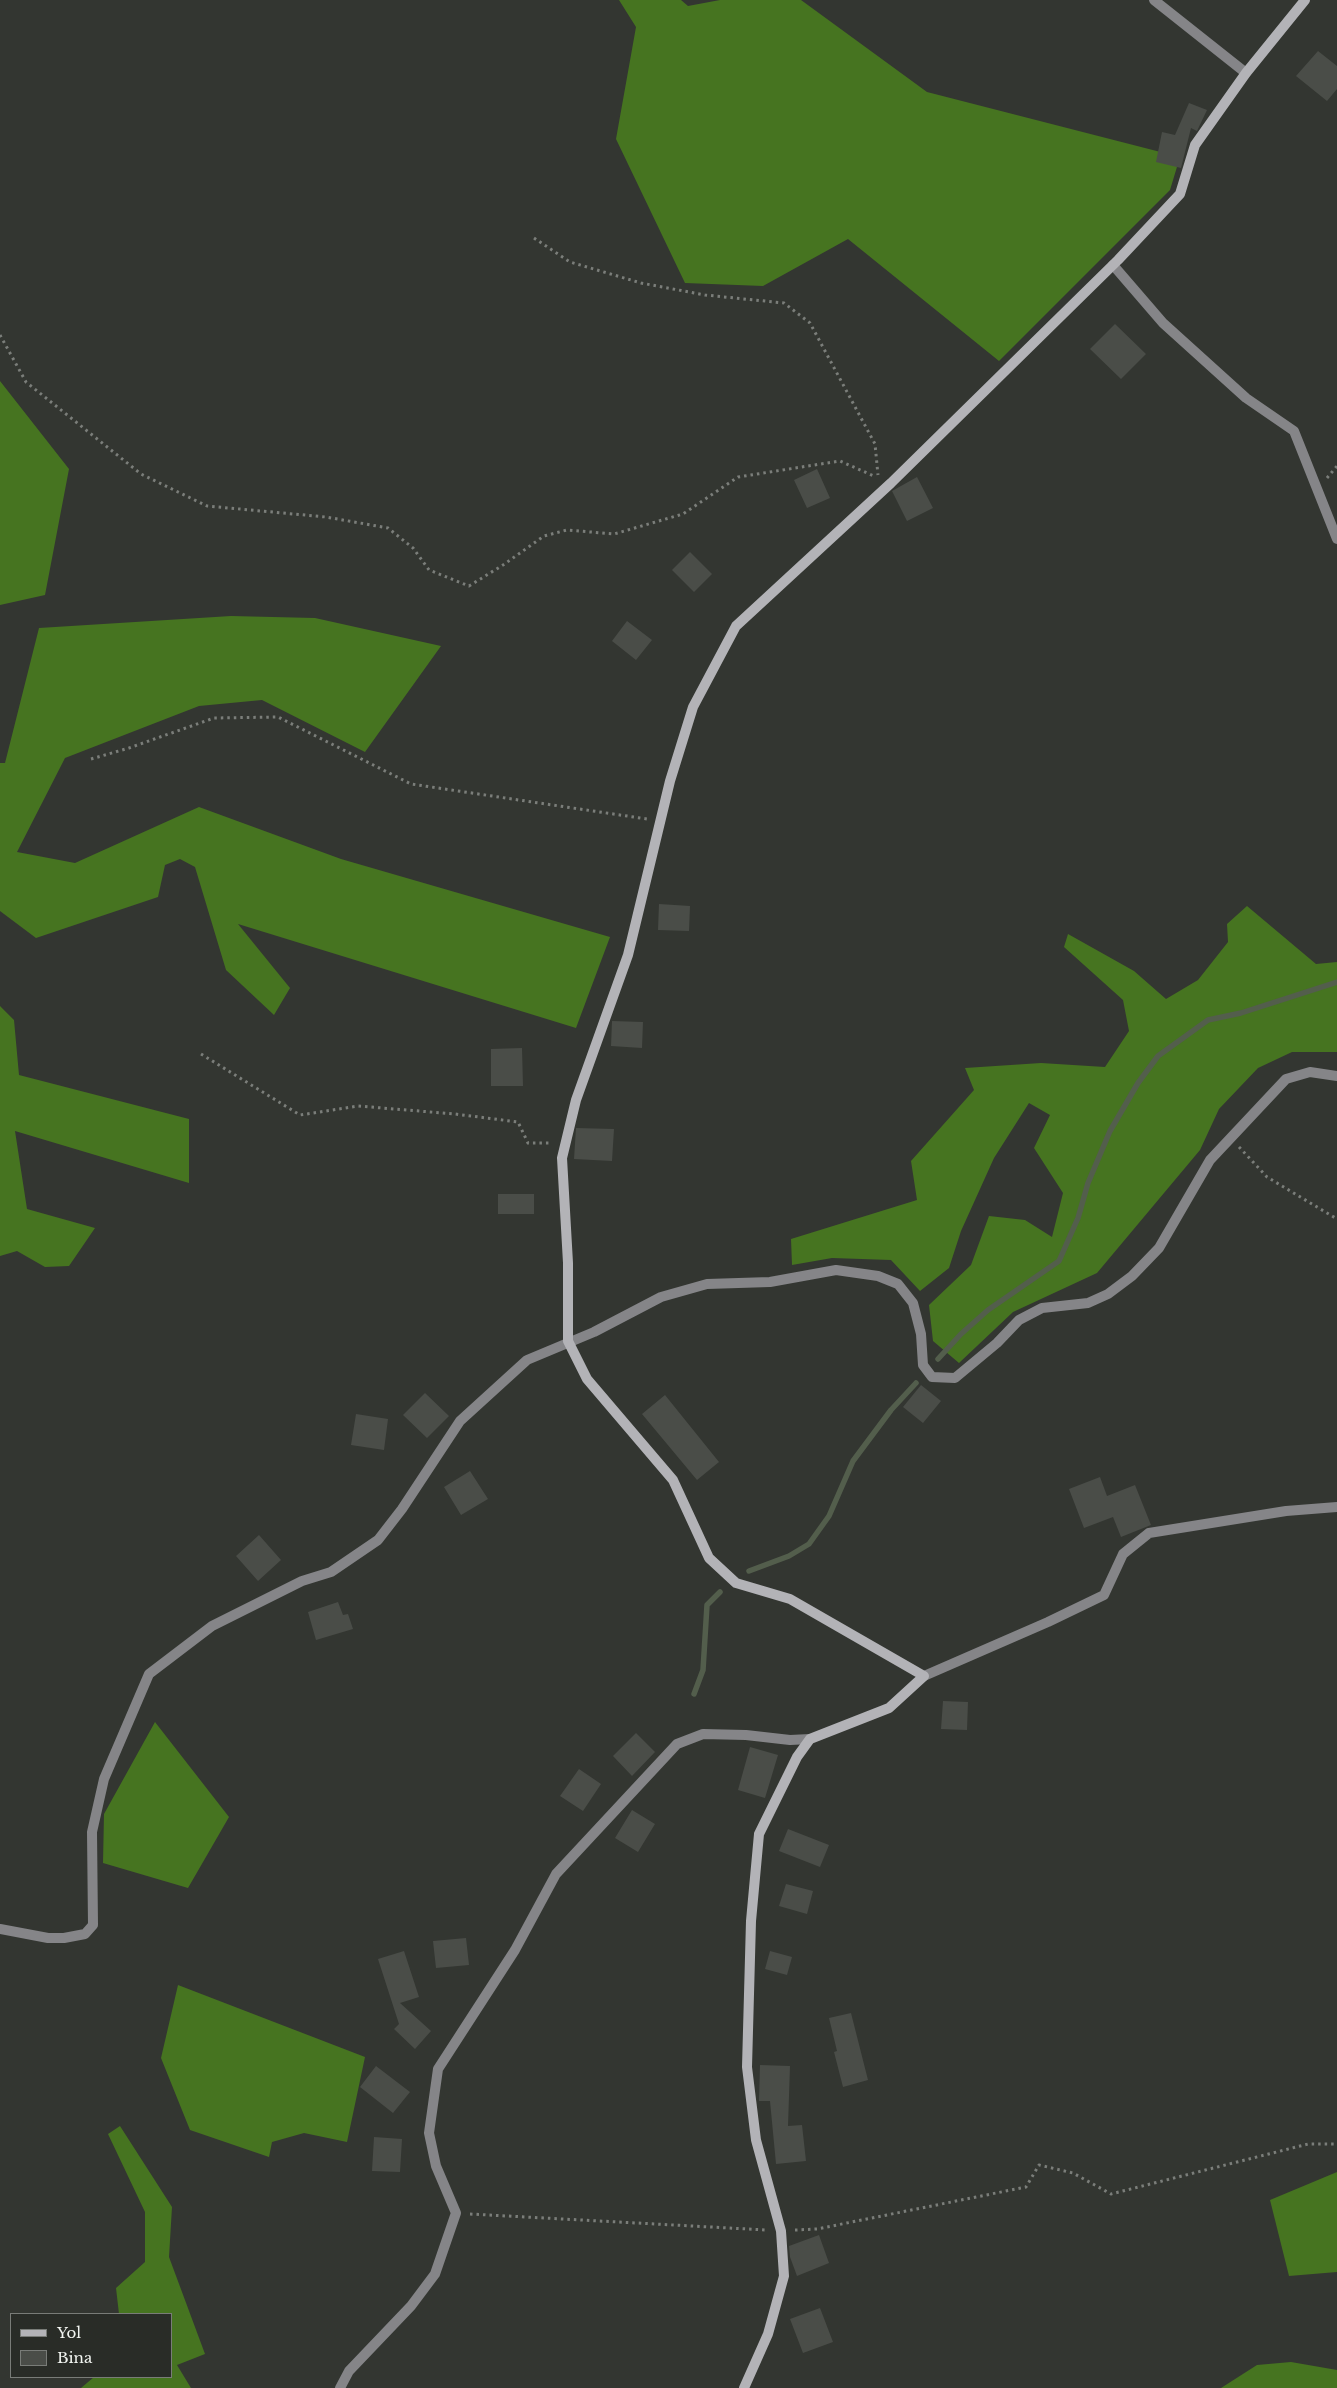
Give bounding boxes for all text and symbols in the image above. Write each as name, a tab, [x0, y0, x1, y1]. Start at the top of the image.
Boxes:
legend	[10, 2313, 172, 2378]
text: Yol	[57, 2323, 81, 2342]
text: Bina	[57, 2348, 92, 2367]

